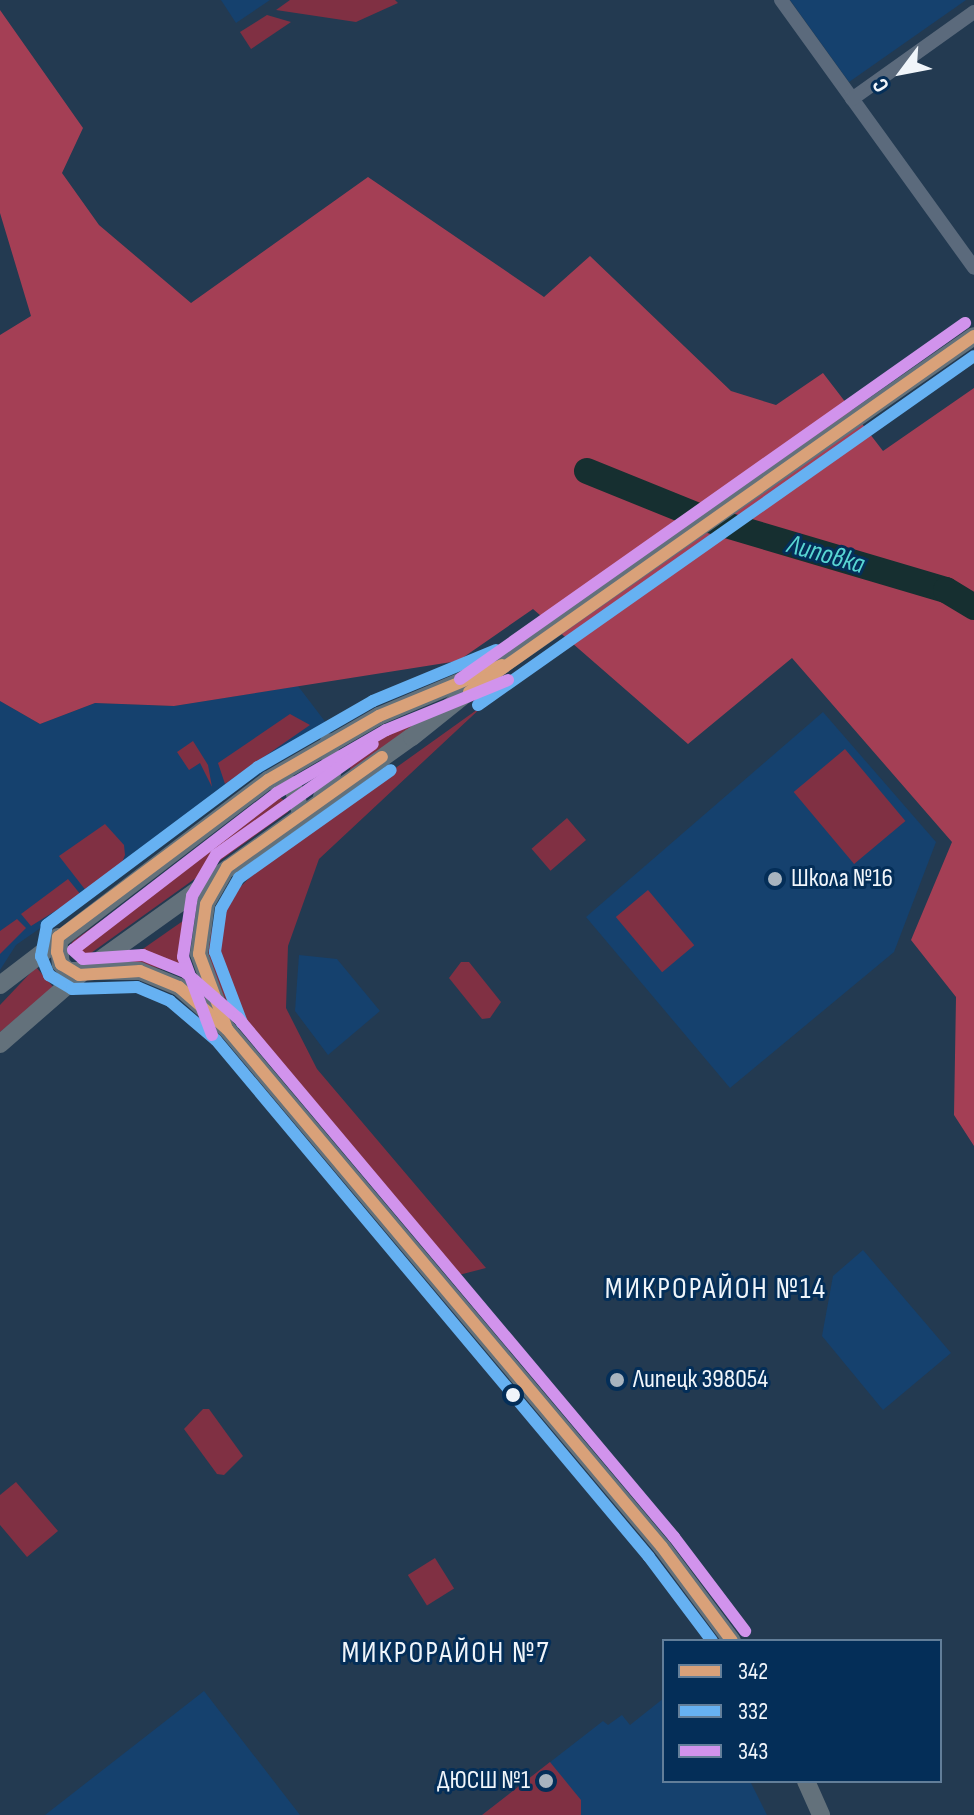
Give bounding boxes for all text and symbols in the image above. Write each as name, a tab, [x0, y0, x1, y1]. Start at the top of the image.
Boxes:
north arrow	[862, 32, 942, 112]
text: С	[867, 73, 896, 97]
water label: Липовка	[783, 528, 869, 582]
place label: Школа №16	[791, 863, 893, 895]
marker: Школа №16	[766, 870, 784, 888]
district label: МИКРОРАЙОН №14	[605, 1271, 827, 1307]
place label: Липецк 398054	[633, 1364, 768, 1396]
marker: Липецк 398054	[608, 1371, 626, 1389]
unlabelled marker	[505, 1387, 521, 1403]
district label: МИКРОРАЙОН №7	[341, 1635, 551, 1671]
legend	[662, 1639, 942, 1783]
text: 342	[738, 1657, 768, 1686]
text: 332	[738, 1697, 768, 1726]
text: 343	[738, 1737, 768, 1766]
place label: ДЮСШ №1	[437, 1765, 530, 1797]
marker: ДЮСШ №1	[537, 1772, 555, 1790]

